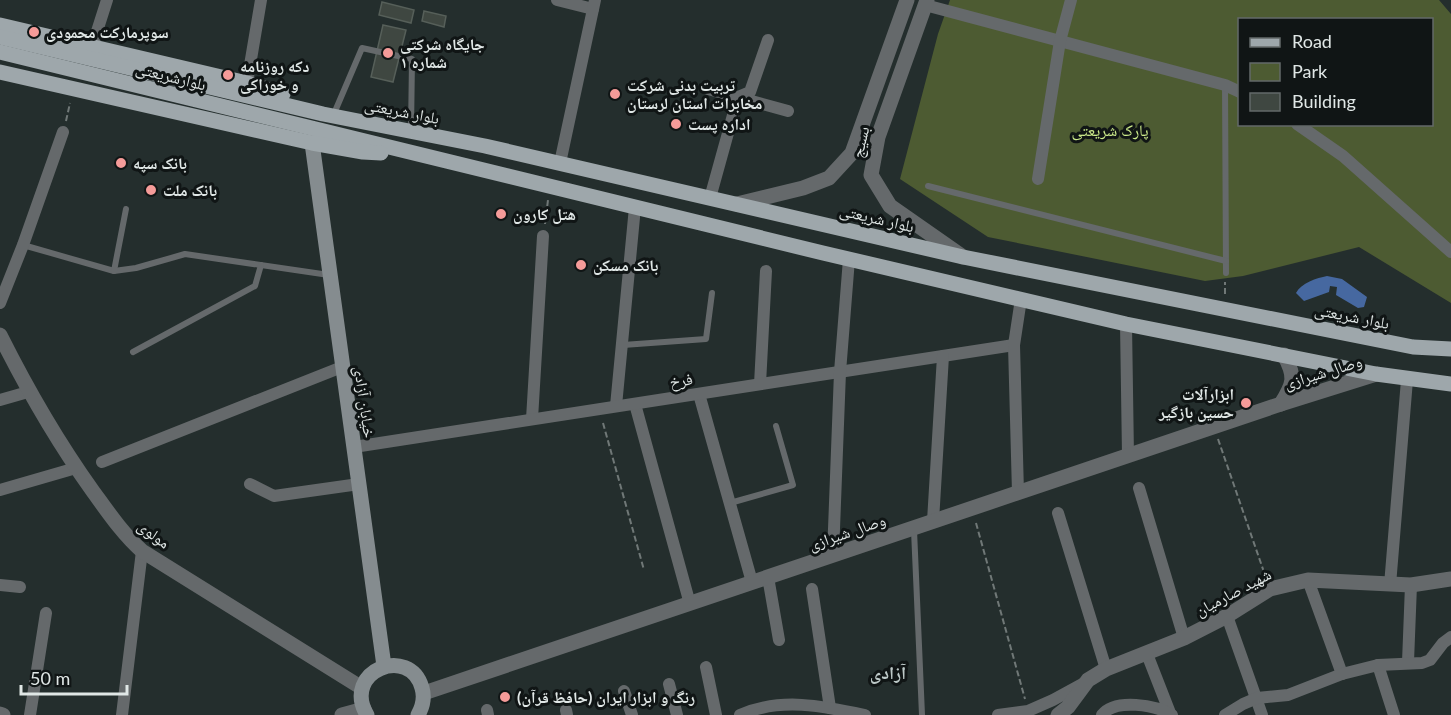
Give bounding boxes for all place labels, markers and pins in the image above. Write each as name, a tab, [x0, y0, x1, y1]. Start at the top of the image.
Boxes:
place label: سوپرمارکت محمودی	[46, 22, 169, 42]
marker: سوپرمارکت محمودی	[27, 25, 41, 39]
place label: جایگاه شرکتی شماره ۱	[400, 34, 485, 71]
marker: جایگاه شرکتی شماره ۱	[381, 46, 395, 60]
place label: دکه روزنامه و خوراکی	[240, 56, 309, 94]
marker: دکه روزنامه و خوراکی	[221, 68, 235, 82]
place label: تربیت بدنی شرکت مخابرات استان لرستان	[627, 75, 762, 113]
marker: تربیت بدنی شرکت مخابرات استان لرستان	[608, 87, 622, 101]
place label: اداره پست	[688, 114, 750, 134]
marker: اداره پست	[669, 117, 683, 131]
place label: بانک سپه	[133, 153, 187, 173]
marker: بانک سپه	[114, 156, 128, 170]
place label: بانک ملت	[163, 180, 217, 200]
marker: بانک ملت	[144, 183, 158, 197]
place label: هتل کارون	[513, 204, 576, 224]
marker: هتل کارون	[494, 207, 508, 221]
place label: بانک مسکن	[593, 255, 658, 275]
marker: بانک مسکن	[574, 258, 588, 272]
place label: ابزارآلات حسین بازگیر	[1158, 384, 1234, 422]
marker: ابزارآلات حسین بازگیر	[1239, 396, 1253, 410]
place label: رنگ و ابزار ایران (حافظ قرآن)	[517, 687, 695, 707]
marker: رنگ و ابزار ایران (حافظ قرآن)	[498, 690, 512, 704]

